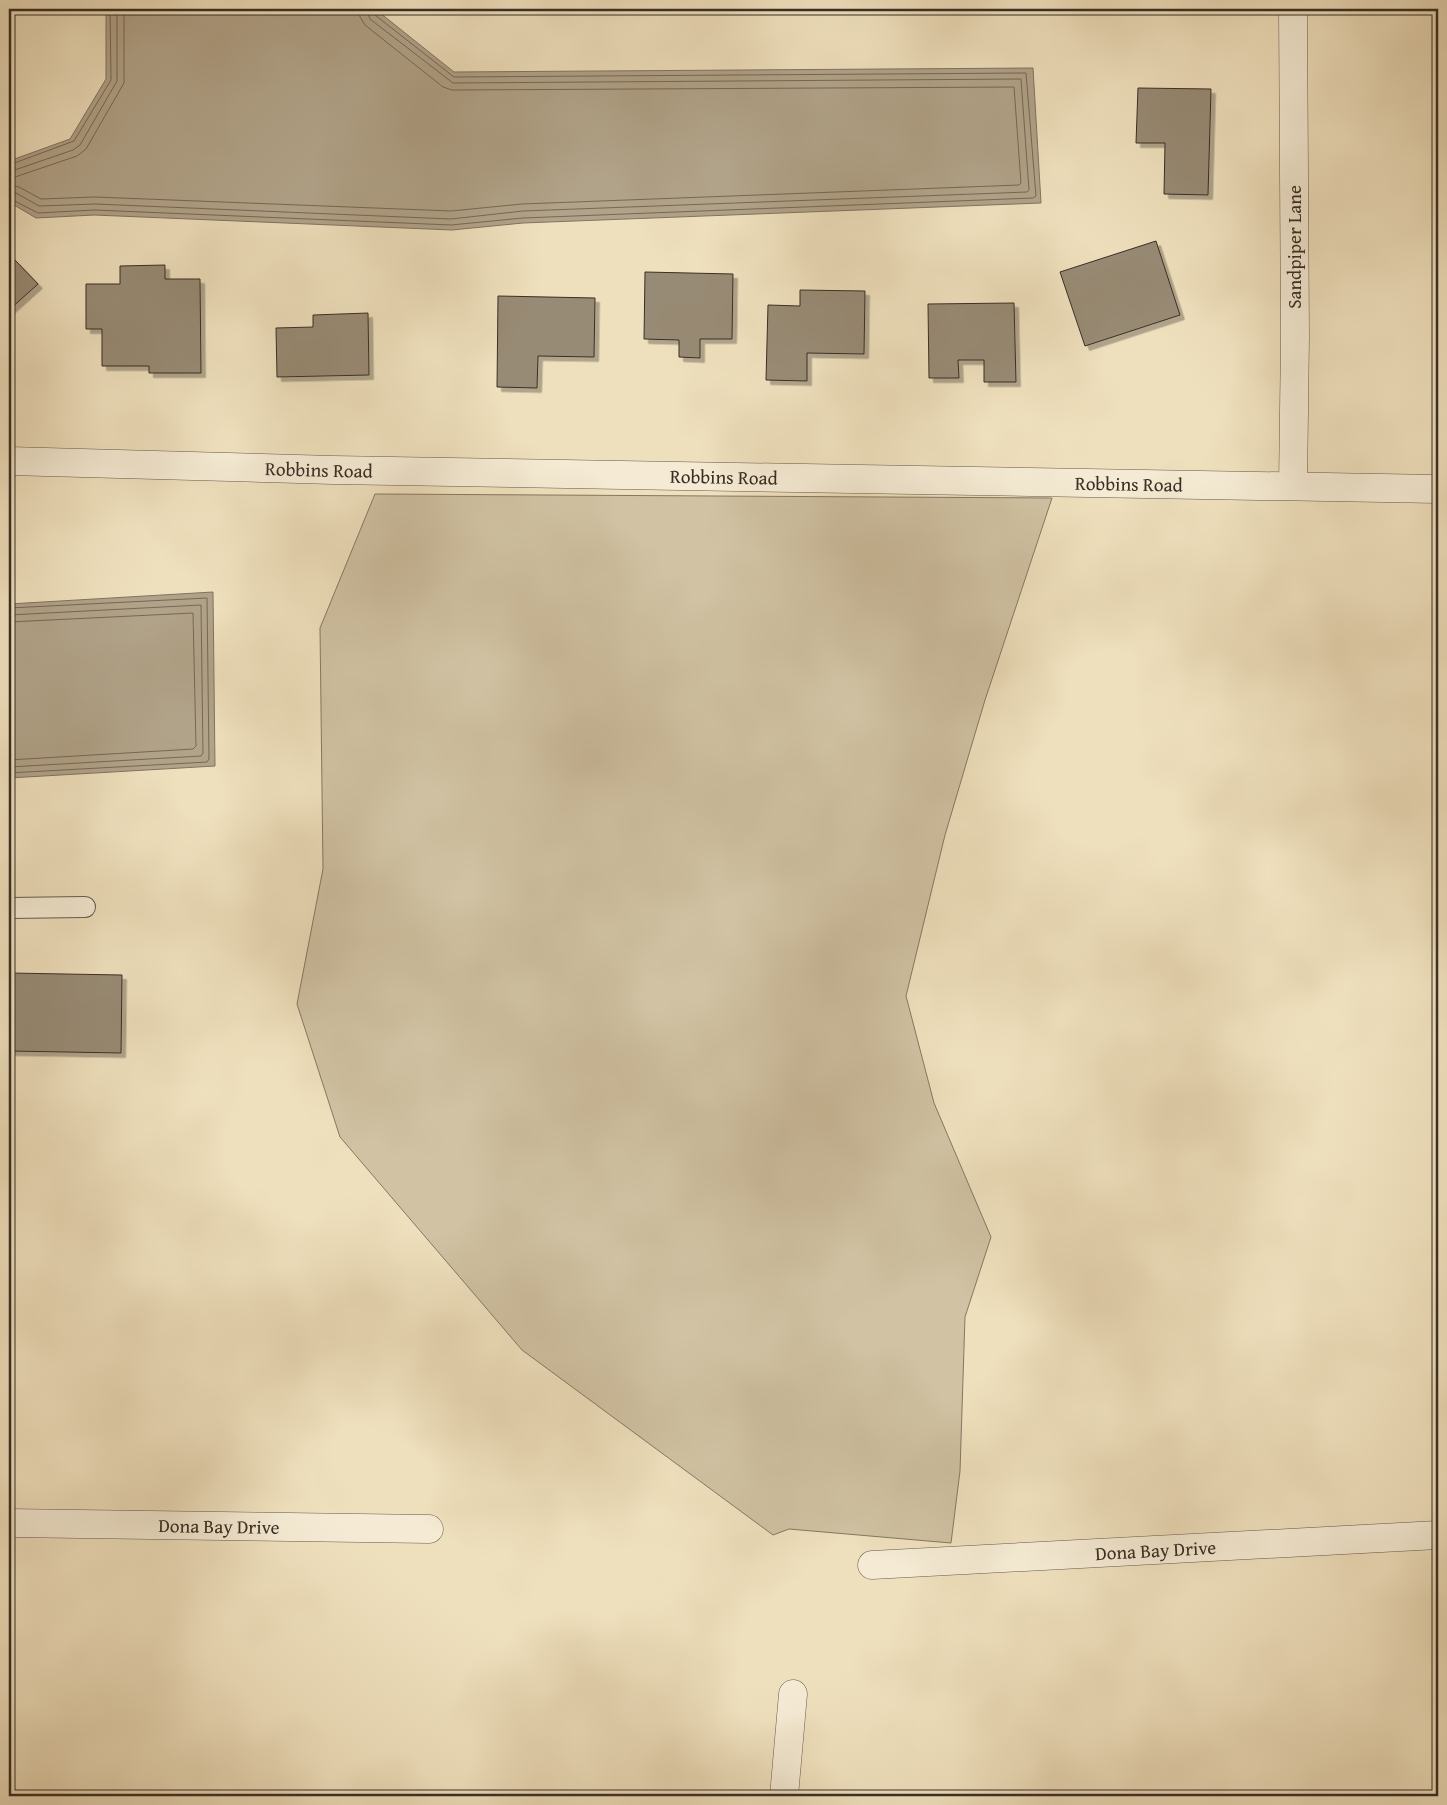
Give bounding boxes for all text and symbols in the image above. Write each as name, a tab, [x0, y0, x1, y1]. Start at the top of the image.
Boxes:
street label: Sandpiper Lane	[1280, 185, 1308, 309]
street label: Robbins Road	[265, 454, 374, 485]
street label: Robbins Road	[670, 462, 779, 492]
street label: Robbins Road	[1075, 469, 1184, 499]
street label: Dona Bay Drive	[158, 1511, 280, 1541]
street label: Dona Bay Drive	[1094, 1533, 1217, 1567]

